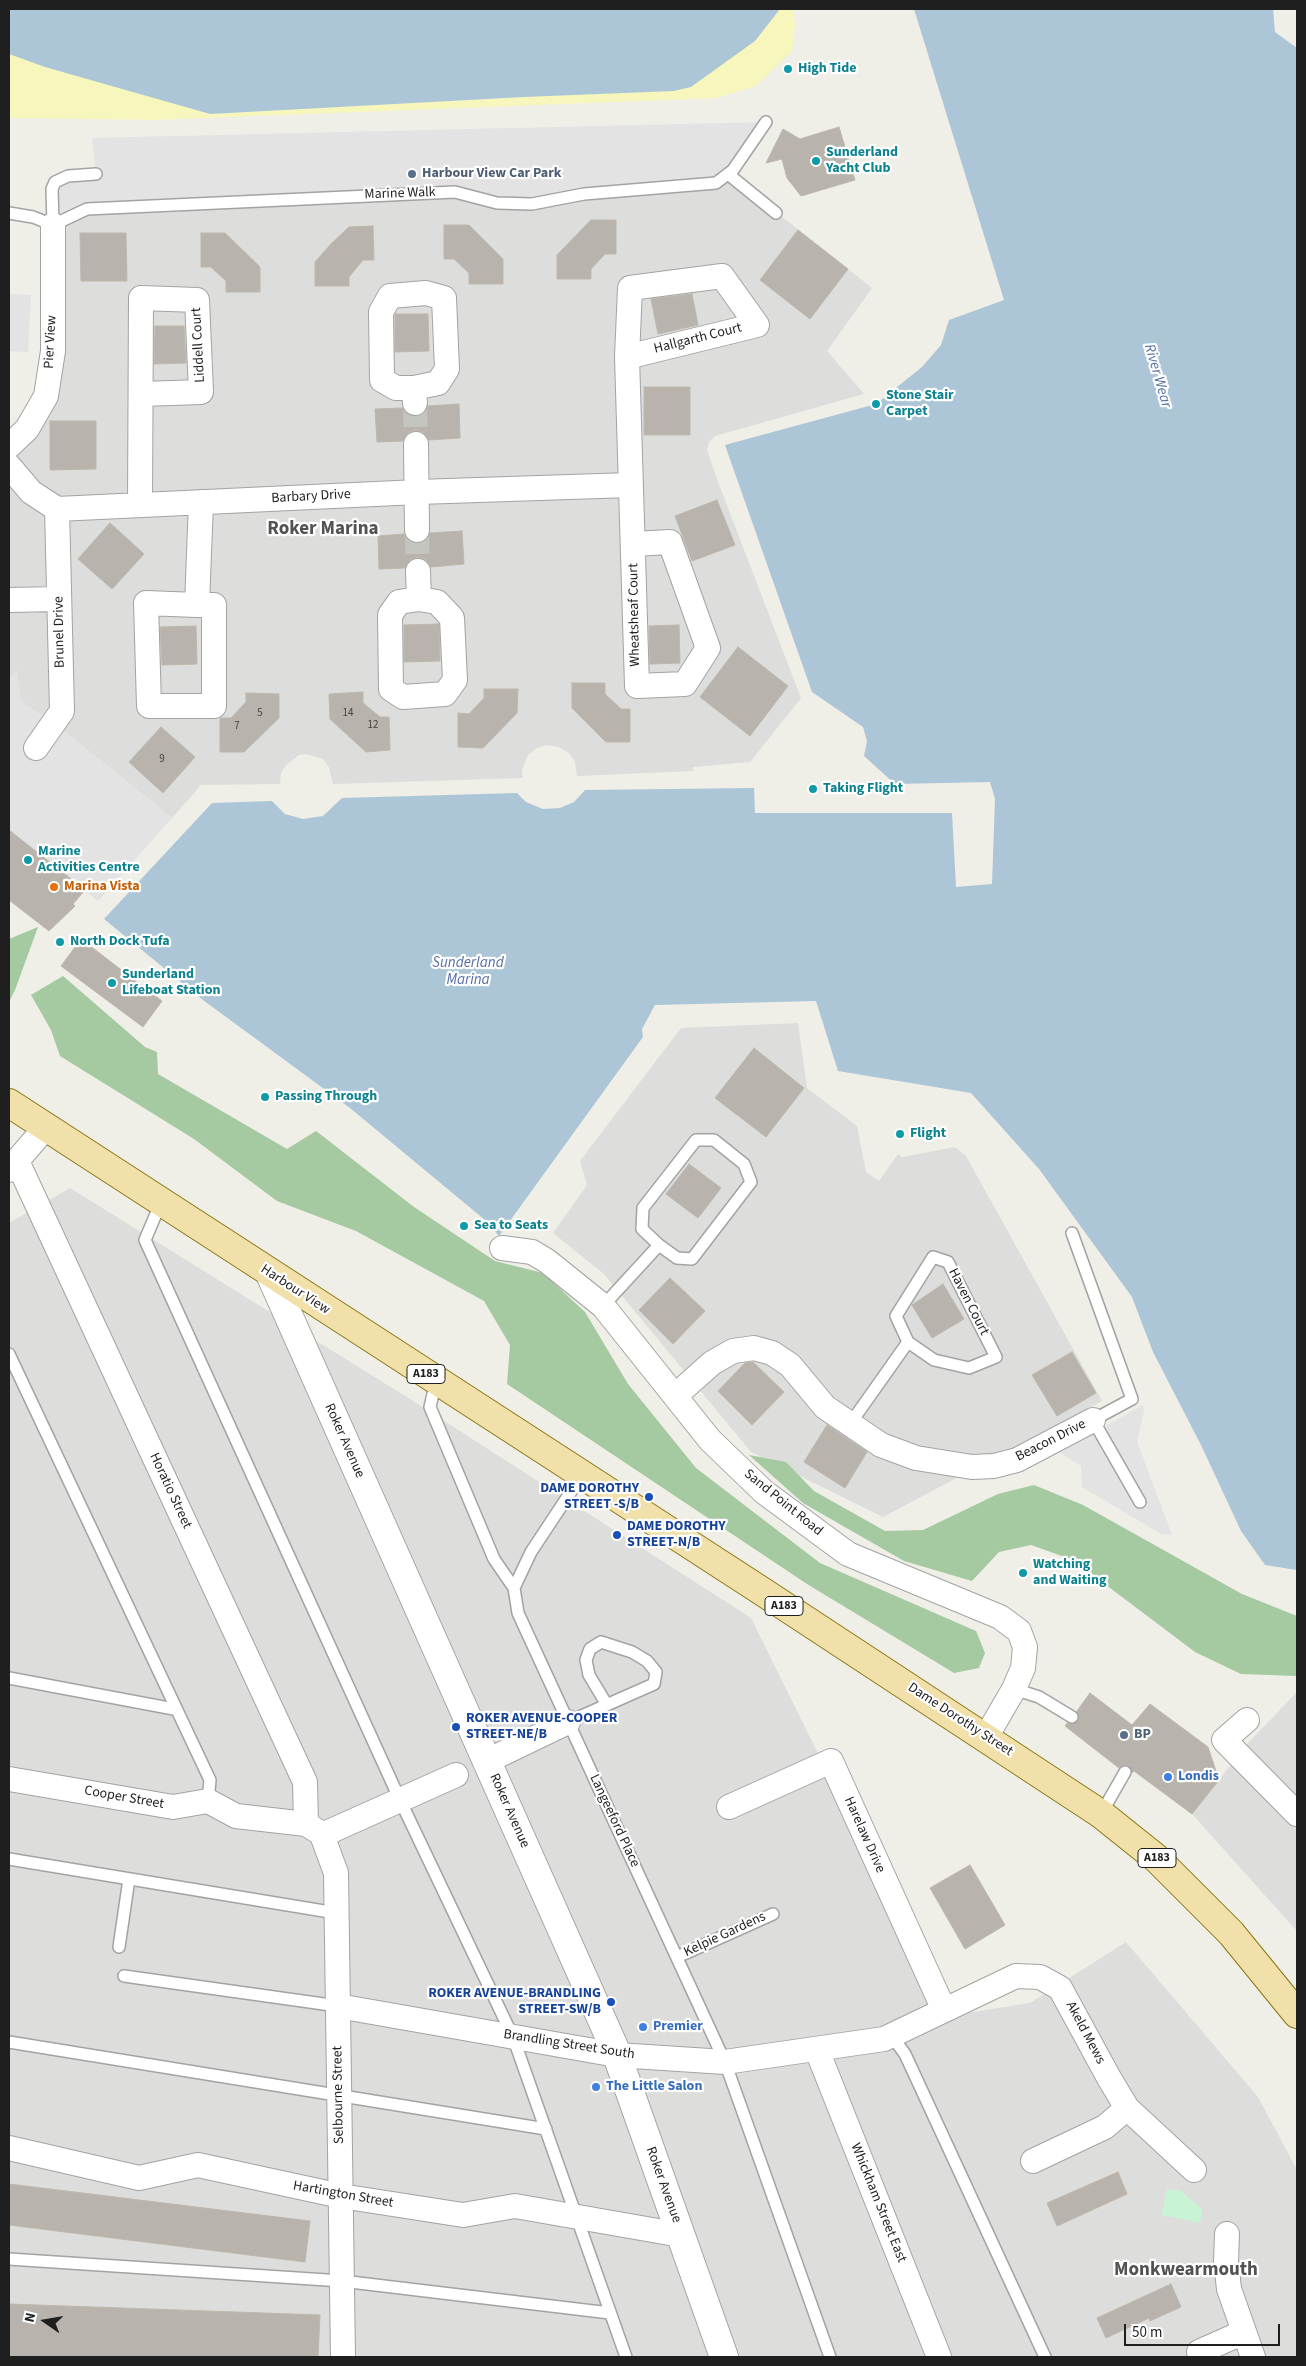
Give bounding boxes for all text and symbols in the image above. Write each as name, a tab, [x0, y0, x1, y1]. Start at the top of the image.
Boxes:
place label: High Tide	[798, 61, 856, 77]
marker: High Tide	[782, 63, 794, 75]
place label: Sunderland Yacht Club	[826, 145, 898, 178]
marker: Sunderland Yacht Club	[810, 155, 822, 167]
place label: Harbour View Car Park	[422, 166, 561, 182]
marker: Harbour View Car Park	[406, 168, 418, 180]
street label: Marine Walk	[364, 184, 436, 204]
street label: Liddell Court	[189, 307, 209, 383]
street label: Pier View	[41, 315, 61, 369]
street label: Hallgarth Court	[652, 320, 744, 358]
water label: River Wear	[1139, 342, 1175, 410]
place label: Stone Stair Carpet	[886, 388, 954, 421]
marker: Stone Stair Carpet	[870, 398, 882, 410]
street label: Barbary Drive	[271, 487, 351, 507]
district label: Roker Marina	[267, 519, 379, 541]
street label: Wheatsheaf Court	[626, 563, 644, 667]
street label: Brunel Drive	[51, 596, 69, 668]
house number: 5	[257, 707, 263, 721]
house number: 14	[343, 707, 353, 721]
house number: 12	[368, 719, 378, 733]
house number: 7	[234, 720, 240, 734]
house number: 9	[159, 753, 165, 767]
place label: Taking Flight	[823, 781, 903, 797]
marker: Taking Flight	[807, 783, 819, 795]
place label: Marine Activities Centre	[38, 844, 140, 876]
marker: Marine Activities Centre	[22, 854, 34, 866]
place label: Marina Vista	[64, 879, 140, 895]
marker: Marina Vista	[48, 881, 60, 893]
place label: North Dock Tufa	[70, 934, 170, 950]
marker: North Dock Tufa	[54, 936, 66, 948]
water label: Sunderland Marina	[432, 955, 504, 990]
place label: Sunderland Lifeboat Station	[122, 967, 221, 1000]
marker: Sunderland Lifeboat Station	[106, 977, 118, 989]
place label: Passing Through	[275, 1089, 377, 1105]
marker: Passing Through	[259, 1091, 271, 1103]
place label: Flight	[910, 1126, 946, 1142]
marker: Flight	[894, 1128, 906, 1140]
place label: Sea to Seats	[474, 1218, 548, 1234]
marker: Sea to Seats	[458, 1220, 470, 1232]
street label: Harbour View	[257, 1261, 333, 1319]
street label: Haven Court	[944, 1266, 992, 1338]
road number: A183	[407, 1365, 445, 1384]
street label: Roker Avenue	[320, 1401, 368, 1481]
street label: Beacon Drive	[1013, 1416, 1089, 1466]
street label: Horatio Street	[145, 1450, 195, 1532]
street label: Sand Point Road	[740, 1466, 826, 1540]
place label: DAME DOROTHY STREET -S/B	[540, 1481, 639, 1514]
marker: DAME DOROTHY STREET -S/B	[643, 1491, 655, 1503]
place label: DAME DOROTHY STREET-N/B	[627, 1519, 726, 1551]
marker: DAME DOROTHY STREET-N/B	[611, 1529, 623, 1541]
place label: Watching and Waiting	[1033, 1557, 1106, 1590]
marker: Watching and Waiting	[1017, 1567, 1029, 1579]
road number: A183	[765, 1596, 803, 1615]
street label: Dame Dorothy Street	[904, 1680, 1016, 1760]
place label: ROKER AVENUE-COOPER STREET-NE/B	[466, 1711, 617, 1744]
marker: ROKER AVENUE-COOPER STREET-NE/B	[450, 1721, 462, 1733]
place label: BP	[1134, 1727, 1151, 1743]
marker: BP	[1118, 1729, 1130, 1741]
place label: Londis	[1178, 1769, 1219, 1785]
street label: Roker Avenue	[485, 1771, 533, 1851]
marker: Londis	[1162, 1771, 1174, 1783]
street label: Langeeford Place	[585, 1772, 643, 1870]
street label: Cooper Street	[83, 1783, 165, 1813]
street label: Harelaw Drive	[840, 1794, 888, 1876]
road number: A183	[1138, 1849, 1176, 1868]
street label: Kelpie Gardens	[682, 1909, 768, 1961]
place label: ROKER AVENUE-BRANDLING STREET-SW/B	[428, 1986, 601, 2018]
marker: ROKER AVENUE-BRANDLING STREET-SW/B	[605, 1996, 617, 2008]
street label: Akeld Mews	[1062, 1999, 1108, 2067]
place label: Premier	[653, 2019, 703, 2035]
marker: Premier	[637, 2021, 649, 2033]
street label: Brandling Street South	[502, 2026, 636, 2064]
street label: Selbourne Street	[330, 2046, 348, 2144]
place label: The Little Salon	[606, 2079, 702, 2095]
marker: The Little Salon	[590, 2081, 602, 2093]
street label: Whickham Street East	[846, 2141, 910, 2265]
street label: Roker Avenue	[641, 2145, 685, 2225]
street label: Hartington Street	[292, 2178, 394, 2212]
district label: Monkwearmouth	[1114, 2260, 1258, 2282]
north arrow	[20, 2296, 70, 2346]
text: N	[20, 2311, 41, 2324]
scale bar	[1126, 2314, 1282, 2346]
text: 50 m	[1132, 2322, 1162, 2343]

